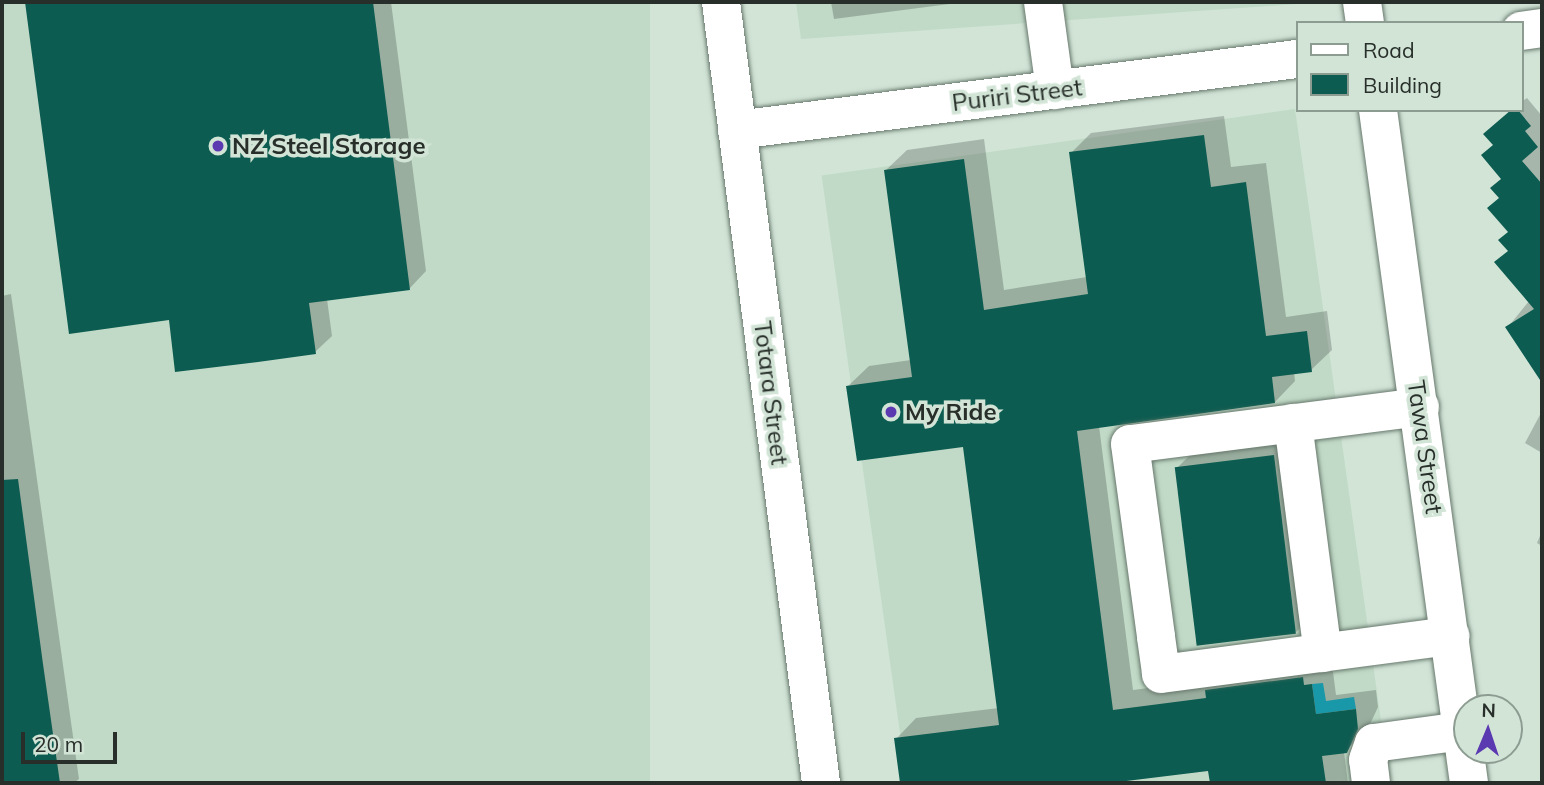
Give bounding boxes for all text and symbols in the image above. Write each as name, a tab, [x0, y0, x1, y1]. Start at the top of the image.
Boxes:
legend	[1296, 21, 1523, 112]
text: Road	[1363, 37, 1414, 63]
text: Building	[1363, 72, 1442, 98]
street label: Puriri Street	[950, 73, 1084, 117]
place label: NZ Steel Storage	[232, 132, 426, 160]
marker: NZ Steel Storage	[210, 138, 226, 154]
street label: Totara Street	[748, 319, 794, 467]
street label: Tawa Street	[1401, 378, 1449, 516]
place label: My Ride	[905, 398, 997, 426]
marker: My Ride	[883, 404, 899, 420]
north arrow	[1453, 694, 1523, 764]
text: N	[1481, 698, 1496, 722]
scale bar	[24, 718, 121, 762]
text: 20 m	[34, 731, 83, 757]

